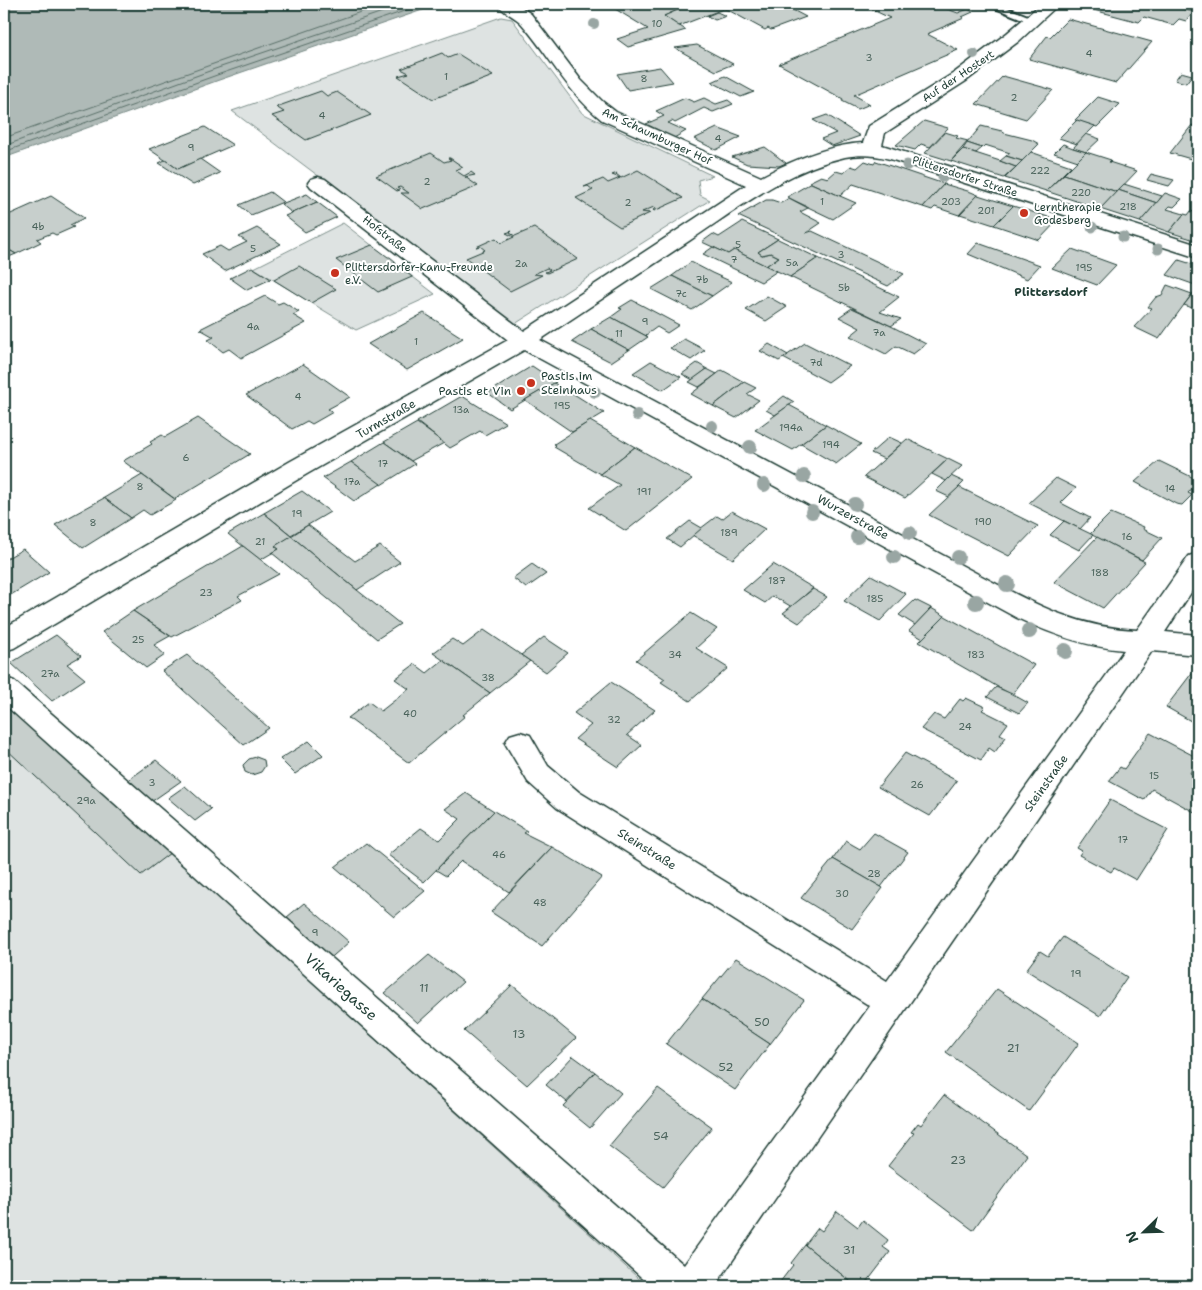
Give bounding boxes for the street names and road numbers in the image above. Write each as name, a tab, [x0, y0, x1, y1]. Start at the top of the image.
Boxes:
street label: Auf der Hostert	[919, 47, 997, 106]
street label: Am Schaumburger Hof	[600, 104, 715, 169]
street label: Plittersdorfer Straße	[910, 152, 1019, 201]
street label: Hofstraße	[359, 212, 410, 257]
street label: Turmstraße	[353, 395, 419, 442]
street label: Wurzerstraße	[814, 491, 892, 543]
street label: Steinstraße	[1020, 751, 1072, 815]
street label: Steinstraße	[615, 825, 680, 873]
street label: Vikariegasse	[300, 949, 382, 1025]

